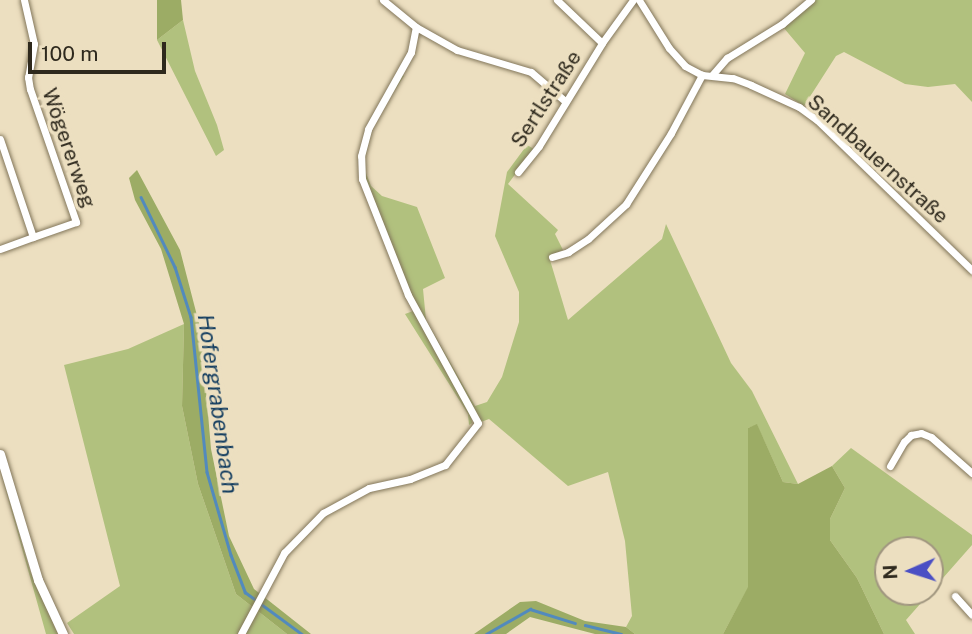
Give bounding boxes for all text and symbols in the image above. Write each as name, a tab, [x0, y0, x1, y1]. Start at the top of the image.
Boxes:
scale bar	[32, 28, 170, 72]
text: 100 m	[41, 41, 98, 66]
street label: Sertlstraße	[505, 46, 587, 152]
street label: Wögererweg	[37, 85, 101, 211]
street label: Sandbauernstraße	[802, 89, 954, 229]
water label: Hofergrabenbach	[192, 312, 244, 496]
north arrow	[874, 536, 944, 606]
text: N	[879, 564, 901, 580]

